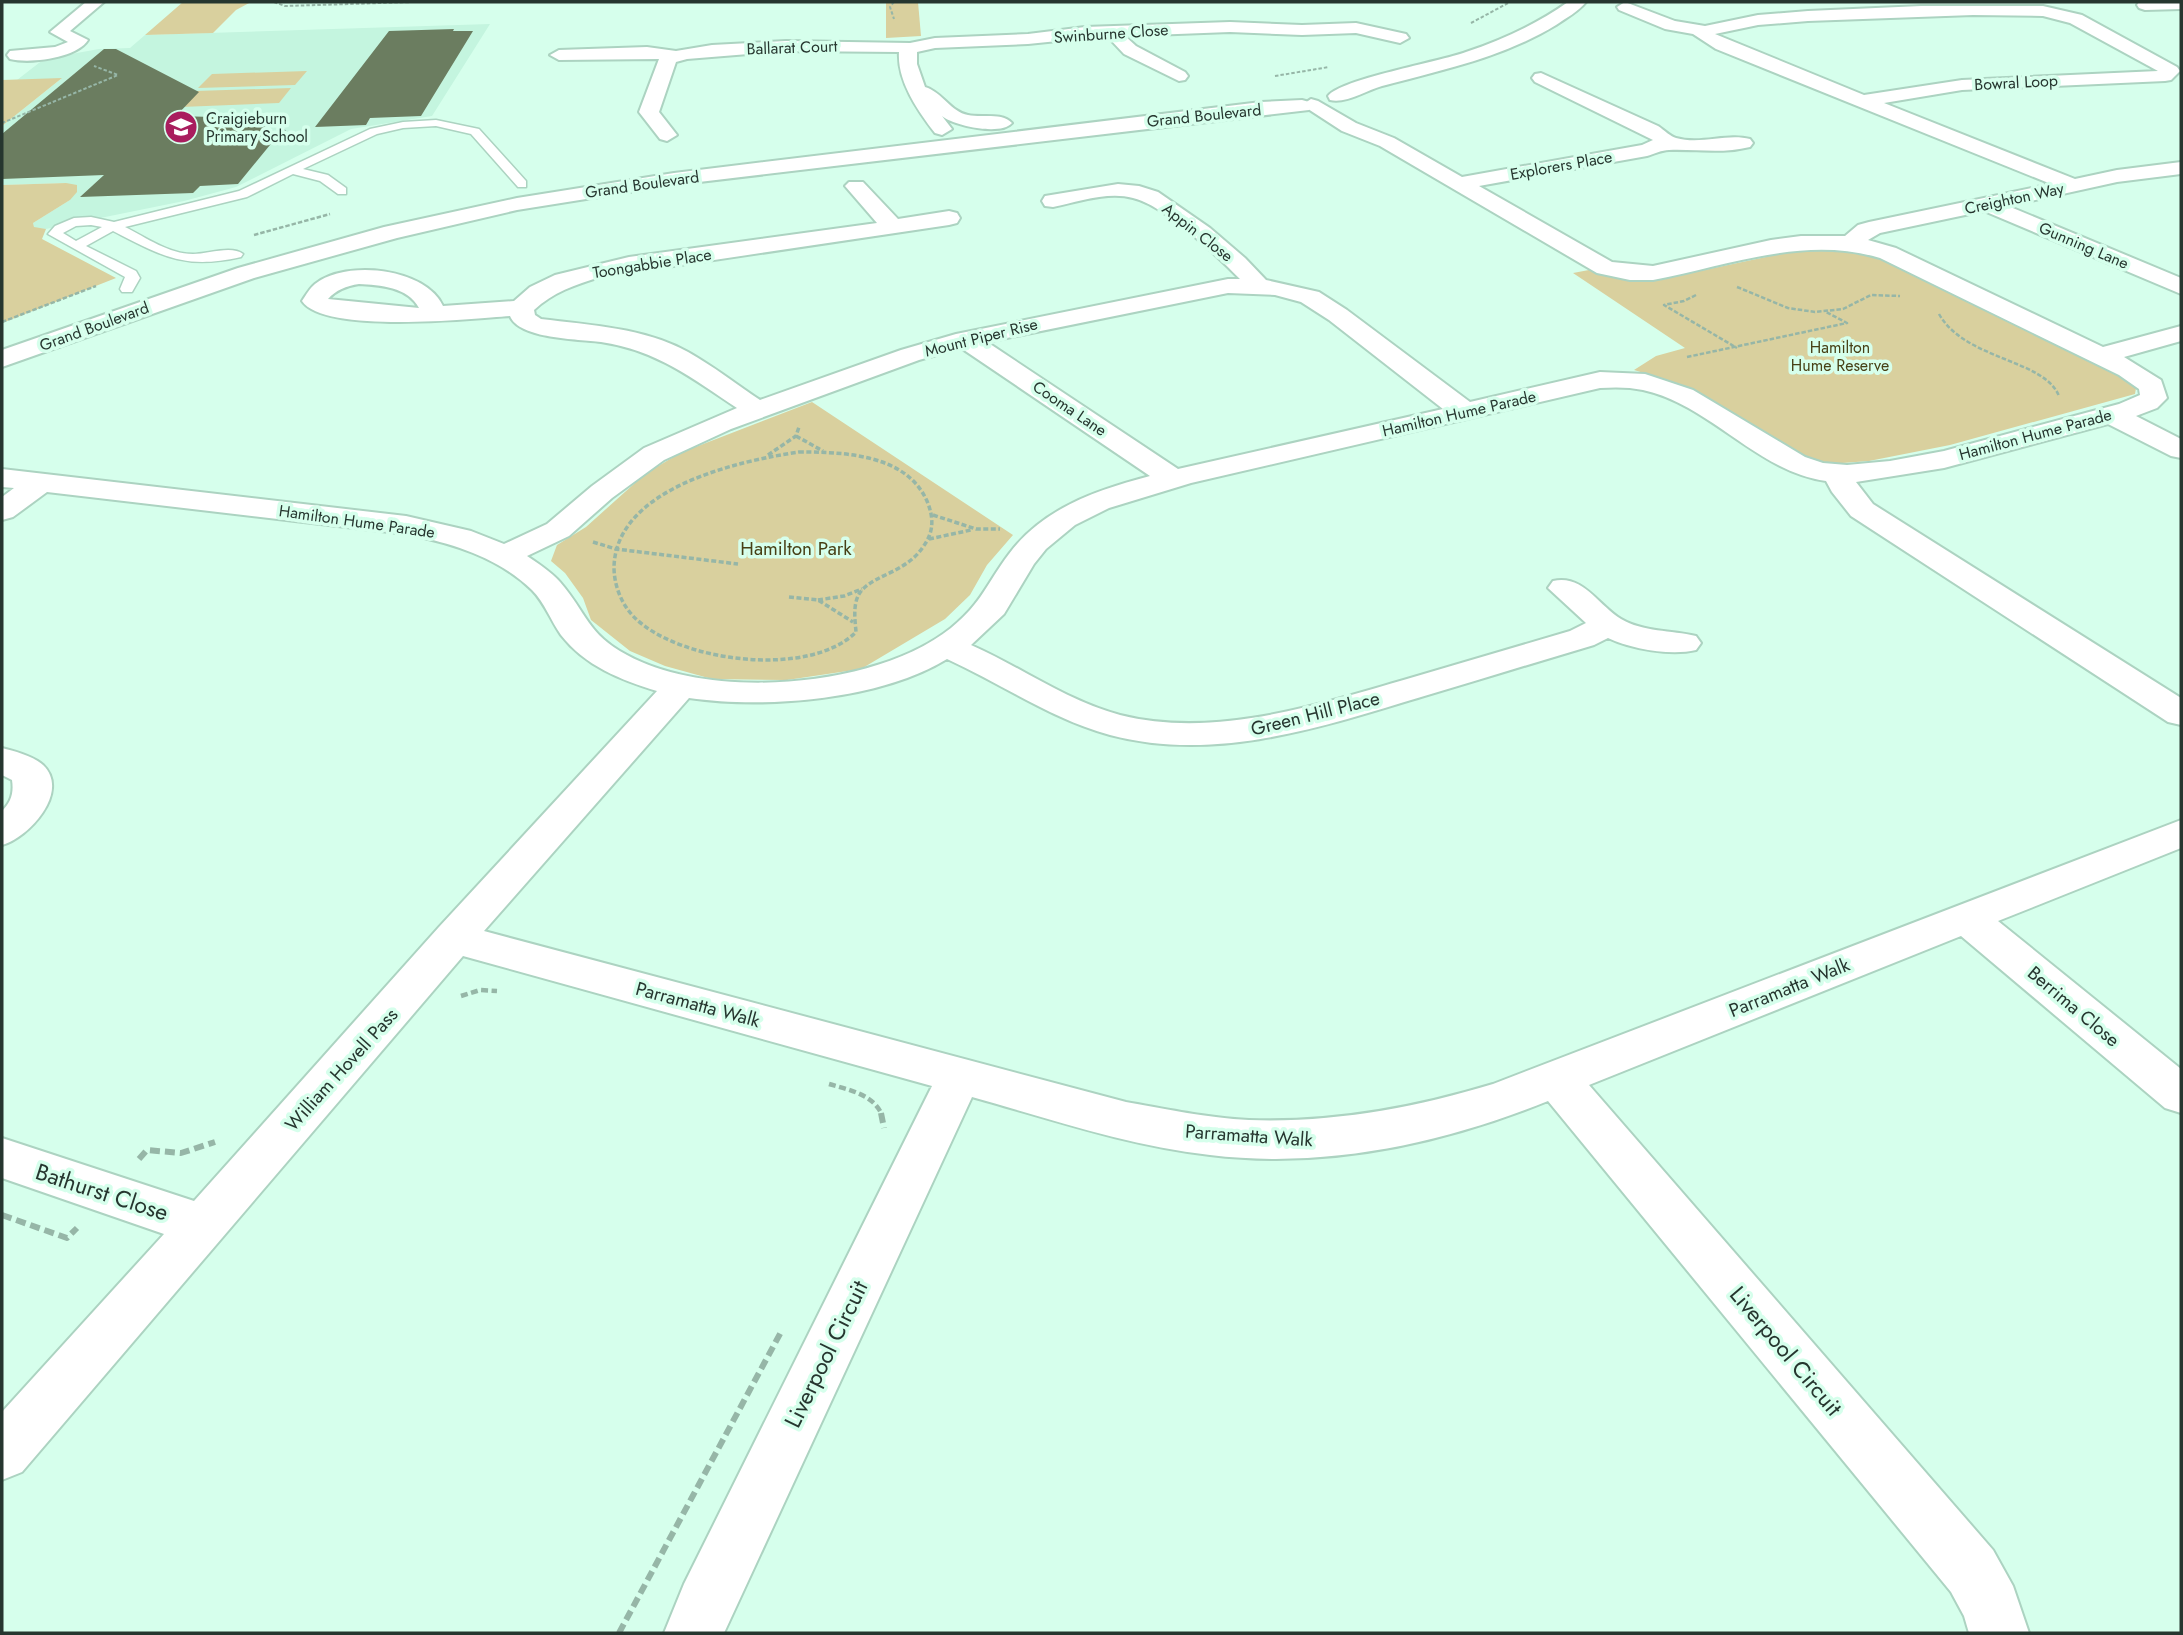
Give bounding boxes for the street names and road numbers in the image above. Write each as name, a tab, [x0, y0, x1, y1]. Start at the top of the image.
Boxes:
street label: Swinburne Close	[1053, 18, 1169, 49]
street label: Ballarat Court	[746, 34, 838, 61]
street label: Bowral Loop	[1974, 69, 2058, 96]
street label: Grand Boulevard	[1146, 98, 1262, 133]
street label: Explorers Place	[1508, 145, 1614, 186]
street label: Grand Boulevard	[584, 165, 701, 204]
street label: Creighton Way	[1962, 177, 2067, 220]
street label: Appin Close	[1157, 197, 1238, 267]
street label: Gunning Lane	[2035, 216, 2132, 275]
street label: Toongabbie Place	[591, 243, 713, 284]
street label: Grand Boulevard	[36, 296, 152, 357]
street label: Mount Piper Rise	[922, 312, 1040, 363]
street label: Cooma Lane	[1028, 375, 1111, 442]
street label: Hamilton Hume Parade	[1380, 385, 1538, 442]
street label: Hamilton Hume Parade	[1956, 403, 2114, 466]
street label: Hamilton Hume Parade	[278, 499, 436, 544]
street label: Green Hill Place	[1248, 684, 1383, 743]
street label: Parramatta Walk	[1725, 951, 1854, 1024]
street label: Berrima Close	[2022, 960, 2126, 1053]
street label: Parramatta Walk	[633, 975, 764, 1034]
street label: William Hovell Pass	[279, 1002, 404, 1137]
street label: Parramatta Walk	[1184, 1118, 1314, 1153]
street label: Bathurst Close	[31, 1155, 173, 1230]
street label: Liverpool Circuit	[776, 1274, 877, 1433]
street label: Liverpool Circuit	[1722, 1279, 1851, 1424]

